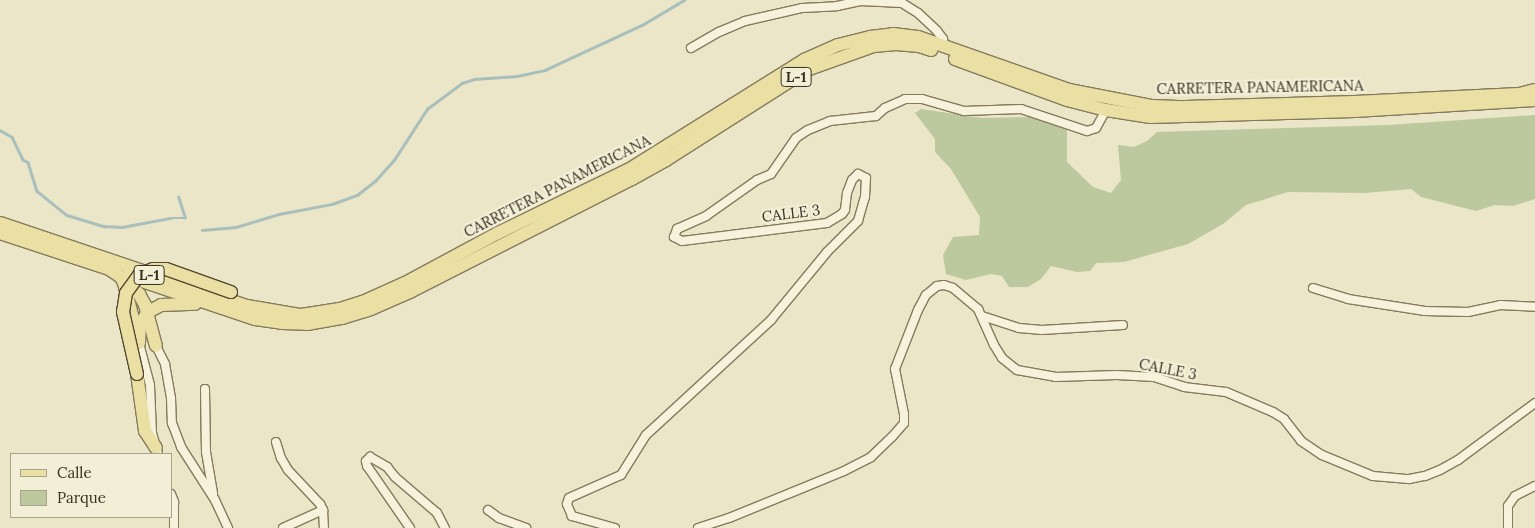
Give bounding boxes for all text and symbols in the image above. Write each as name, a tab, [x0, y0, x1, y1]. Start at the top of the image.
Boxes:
road number: L-1	[780, 66, 812, 88]
street label: CARRETERA PANAMERICANA	[1156, 76, 1364, 98]
street label: CARRETERA PANAMERICANA	[461, 131, 653, 241]
street label: CALLE 3	[761, 200, 821, 226]
road number: L-1	[133, 264, 165, 286]
street label: CALLE 3	[1137, 355, 1199, 383]
legend	[10, 453, 172, 518]
text: Calle	[57, 463, 92, 482]
text: Parque	[57, 488, 106, 507]

